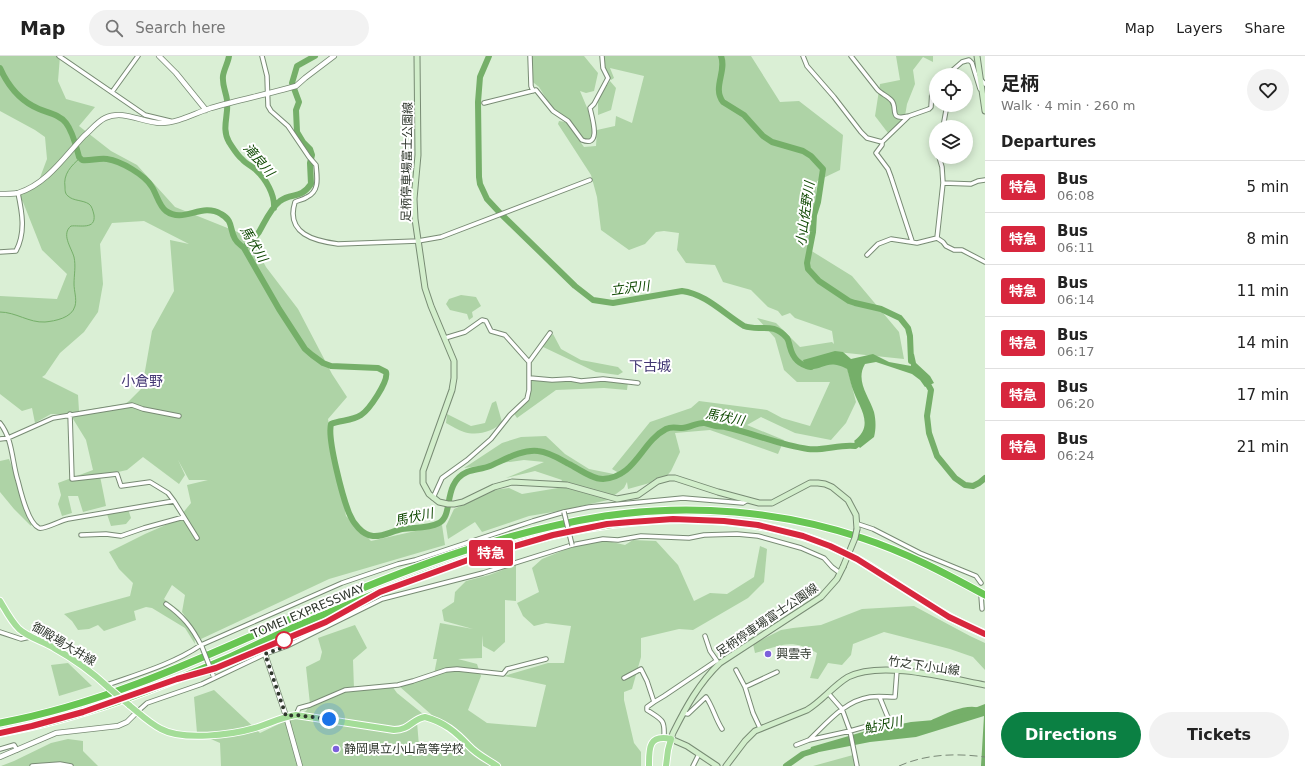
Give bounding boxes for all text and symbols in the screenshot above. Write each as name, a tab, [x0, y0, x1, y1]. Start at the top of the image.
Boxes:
search box	[89, 10, 369, 46]
text: Map	[20, 17, 65, 39]
icon: search	[103, 17, 125, 39]
text: Search here	[135, 19, 225, 37]
text: Map	[1125, 20, 1154, 36]
text: Layers	[1176, 20, 1223, 36]
text: Share	[1245, 20, 1285, 36]
map controls	[929, 68, 973, 164]
button: locate	[929, 68, 973, 112]
button: heart	[1247, 69, 1289, 111]
text: 足柄	[1001, 72, 1039, 94]
text: Walk · 4 min · 260 m	[1001, 98, 1135, 113]
street label: 足柄停車場富士公園線	[399, 102, 415, 222]
button: layers	[929, 120, 973, 164]
text: Departures	[1001, 133, 1096, 151]
water label: 滝良川	[241, 140, 279, 181]
text: Bus	[1057, 170, 1088, 188]
text: 5 min	[1246, 178, 1289, 196]
water label: 小山佐野川	[793, 179, 817, 247]
text: 特急	[1009, 179, 1037, 195]
text: 06:08	[1057, 188, 1094, 203]
text: Bus	[1057, 222, 1088, 240]
water label: 馬伏川	[238, 223, 271, 266]
text: 8 min	[1246, 230, 1289, 248]
text: 特急	[1009, 231, 1037, 247]
text: 06:11	[1057, 240, 1094, 255]
text: Bus	[1057, 274, 1088, 292]
water label: 立沢川	[610, 278, 652, 298]
text: 11 min	[1237, 282, 1289, 300]
text: 特急	[1009, 283, 1037, 299]
text: 06:14	[1057, 292, 1094, 307]
text: Bus	[1057, 326, 1088, 344]
text: 14 min	[1237, 334, 1289, 352]
text: 特急	[1009, 335, 1037, 351]
text: 06:17	[1057, 344, 1094, 359]
district label: 下古城	[629, 358, 671, 374]
district label: 小倉野	[121, 373, 163, 389]
text: Bus	[1057, 378, 1088, 396]
text: 17 min	[1237, 386, 1289, 404]
text: 特急	[1009, 387, 1037, 403]
text: 06:20	[1057, 396, 1094, 411]
water label: 馬伏川	[704, 406, 748, 428]
text: Bus	[1057, 430, 1088, 448]
text: 21 min	[1237, 438, 1289, 456]
text: 特急	[1009, 439, 1037, 455]
text: 06:24	[1057, 448, 1094, 463]
water label: 馬伏川	[393, 505, 437, 528]
line badge: 特急	[473, 540, 509, 566]
text: 特急	[477, 545, 505, 561]
street label: TOMEI EXPRESSWAY	[248, 580, 368, 642]
street label: 足柄停車場富士公園線	[713, 581, 821, 659]
street label: 御殿場大井線	[30, 619, 98, 669]
unlabelled marker	[275, 631, 293, 649]
place label: 興雲寺	[776, 647, 812, 661]
marker: 興雲寺	[763, 649, 773, 659]
street label: 竹之下小山線	[887, 654, 961, 678]
your location	[319, 709, 339, 729]
button: Directions	[1001, 712, 1141, 758]
button: Tickets	[1149, 712, 1289, 758]
water label: 鮎沢川	[862, 713, 906, 736]
place label: 静岡県立小山高等学校	[344, 742, 464, 756]
marker: 静岡県立小山高等学校	[331, 744, 341, 754]

